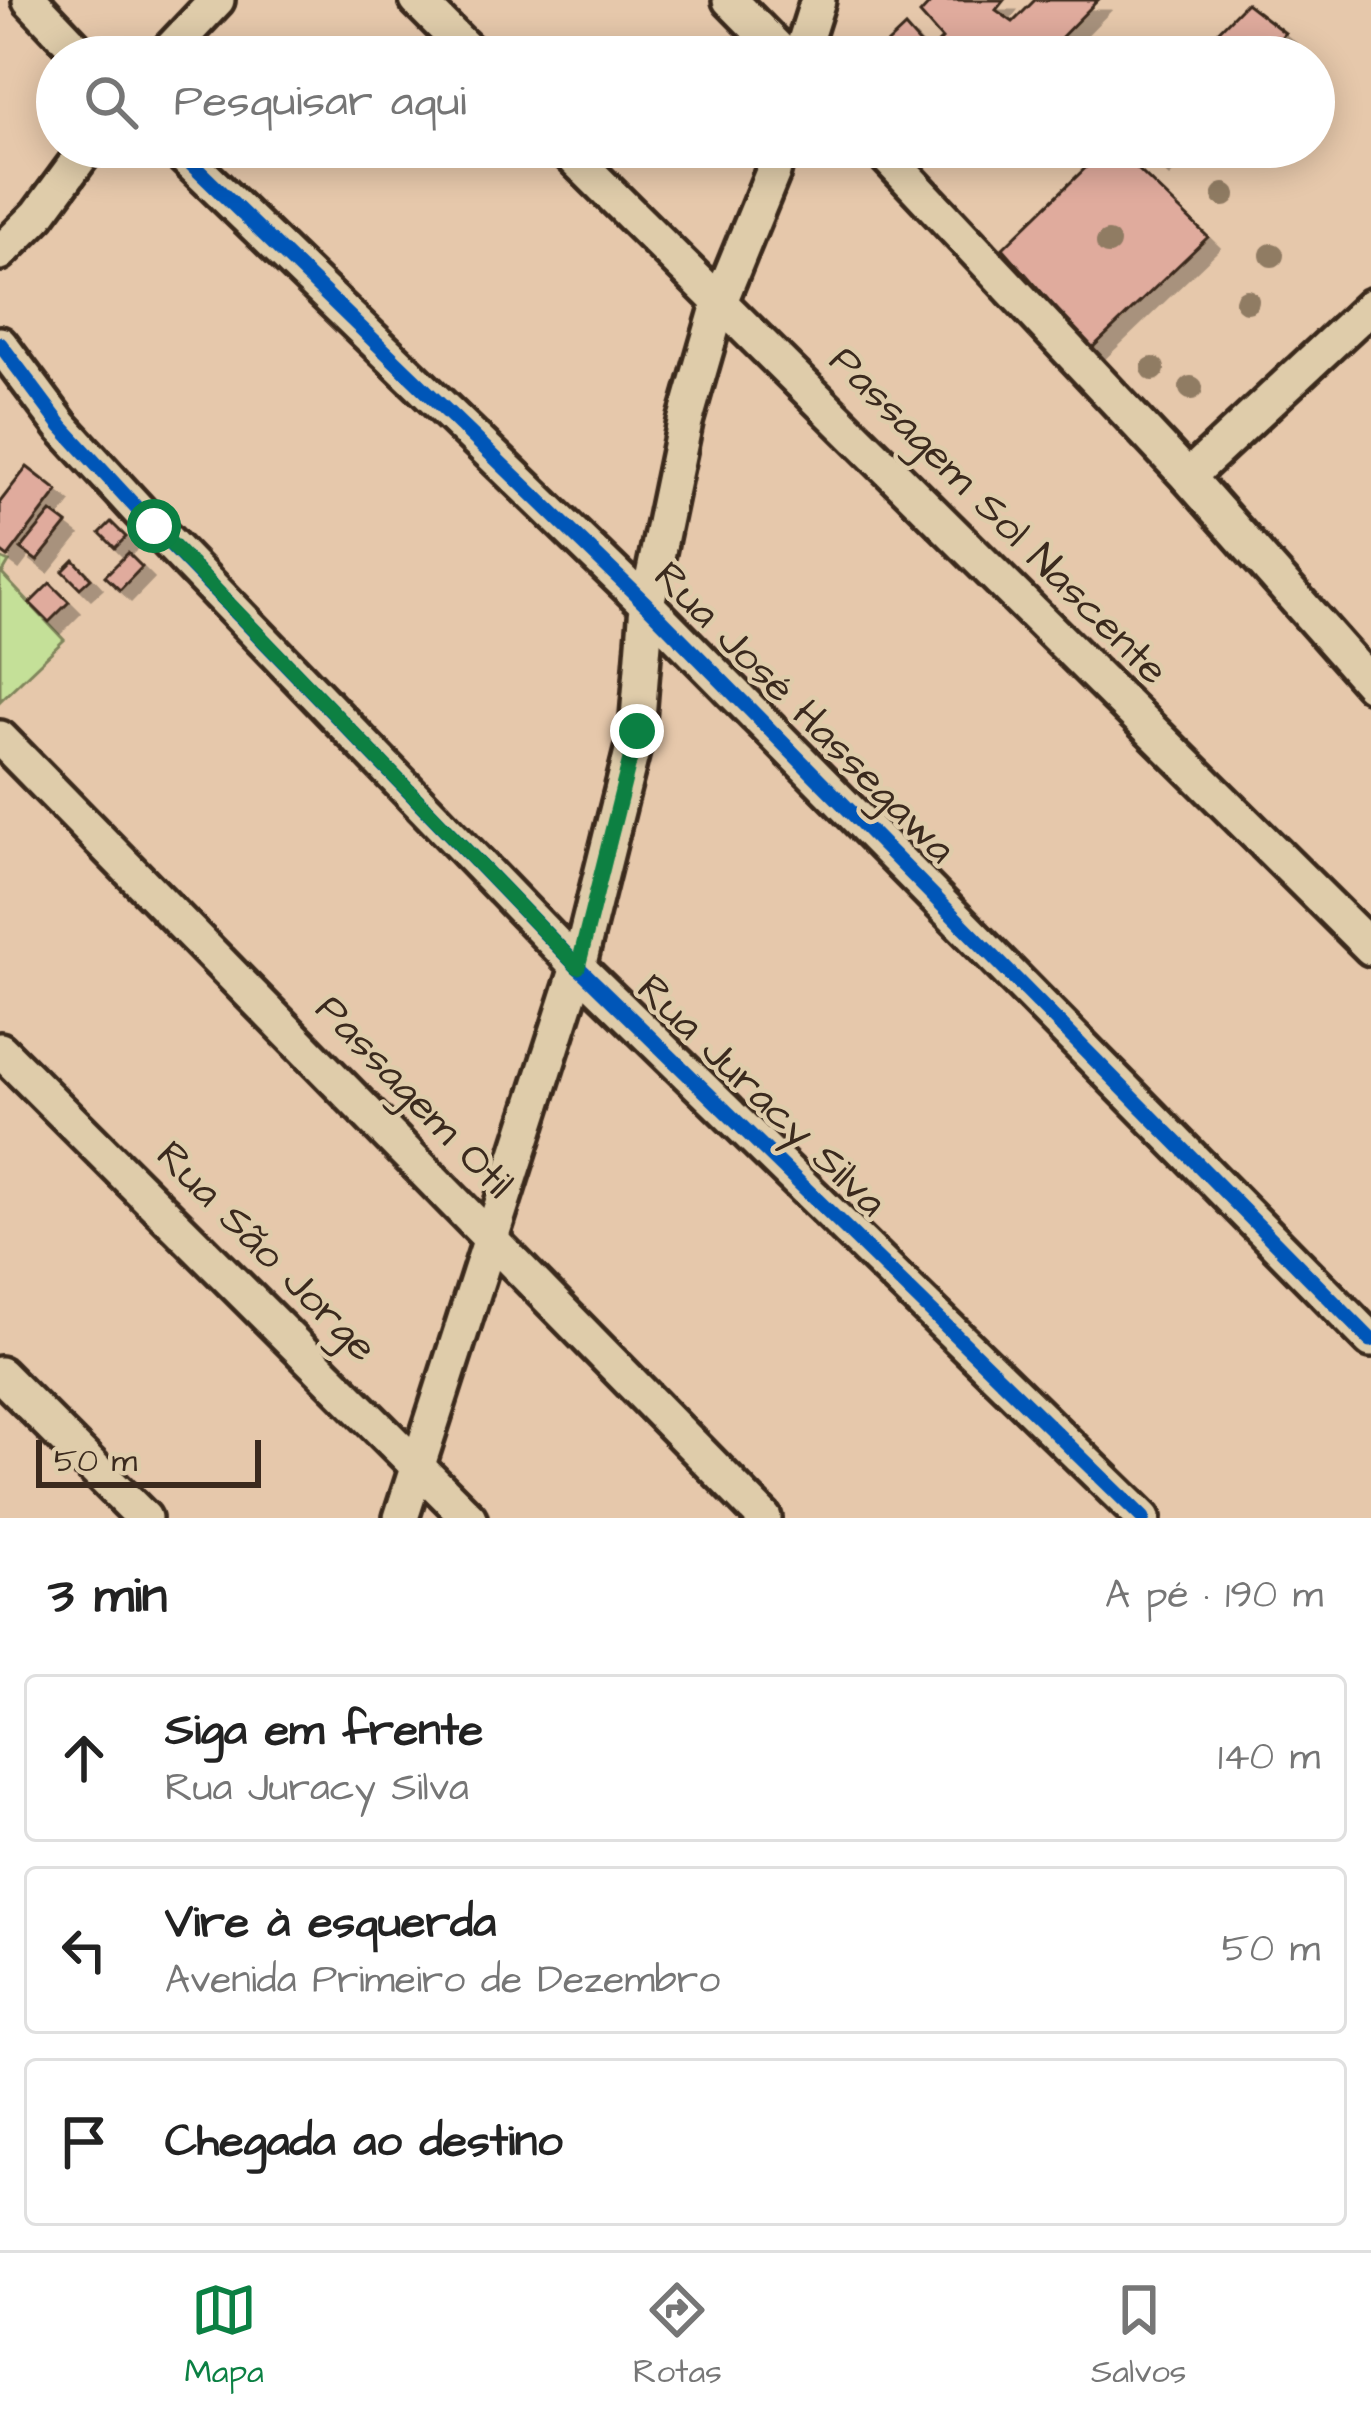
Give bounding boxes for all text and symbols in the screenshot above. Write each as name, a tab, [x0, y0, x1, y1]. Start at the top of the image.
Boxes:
search box	[36, 36, 1335, 168]
icon: search	[78, 69, 144, 135]
text: Pesquisar aqui	[174, 71, 466, 133]
street label: Passagem Sol Nascente	[815, 333, 1181, 699]
route start	[127, 499, 181, 553]
street label: Rua José Hassegawa	[640, 549, 968, 877]
route end	[610, 704, 664, 758]
street label: Rua Juracy Silva	[623, 962, 899, 1231]
street label: Passagem Otil	[302, 982, 526, 1212]
street label: Rua São Jorge	[142, 1128, 390, 1376]
scale bar	[36, 1434, 261, 1487]
text: 50 m	[54, 1438, 137, 1484]
text: 3 min	[48, 1561, 167, 1632]
text: A pé · 190 m	[1105, 1569, 1323, 1623]
text: Siga em frente	[165, 1700, 483, 1762]
icon: ahead	[51, 1725, 117, 1791]
text: 140 m	[1218, 1731, 1320, 1785]
text: Rua Juracy Silva	[165, 1762, 469, 1816]
text: Vire à esquerda	[165, 1892, 496, 1954]
icon: left	[51, 1917, 117, 1983]
text: 50 m	[1222, 1923, 1320, 1977]
text: Avenida Primeiro de Dezembro	[165, 1954, 720, 2008]
icon: arrive	[51, 2109, 117, 2175]
text: Chegada ao destino	[165, 2111, 563, 2173]
tab: Mapa	[185, 2277, 264, 2395]
tab: Rotas	[633, 2277, 722, 2395]
tab: Salvos	[1091, 2277, 1186, 2395]

